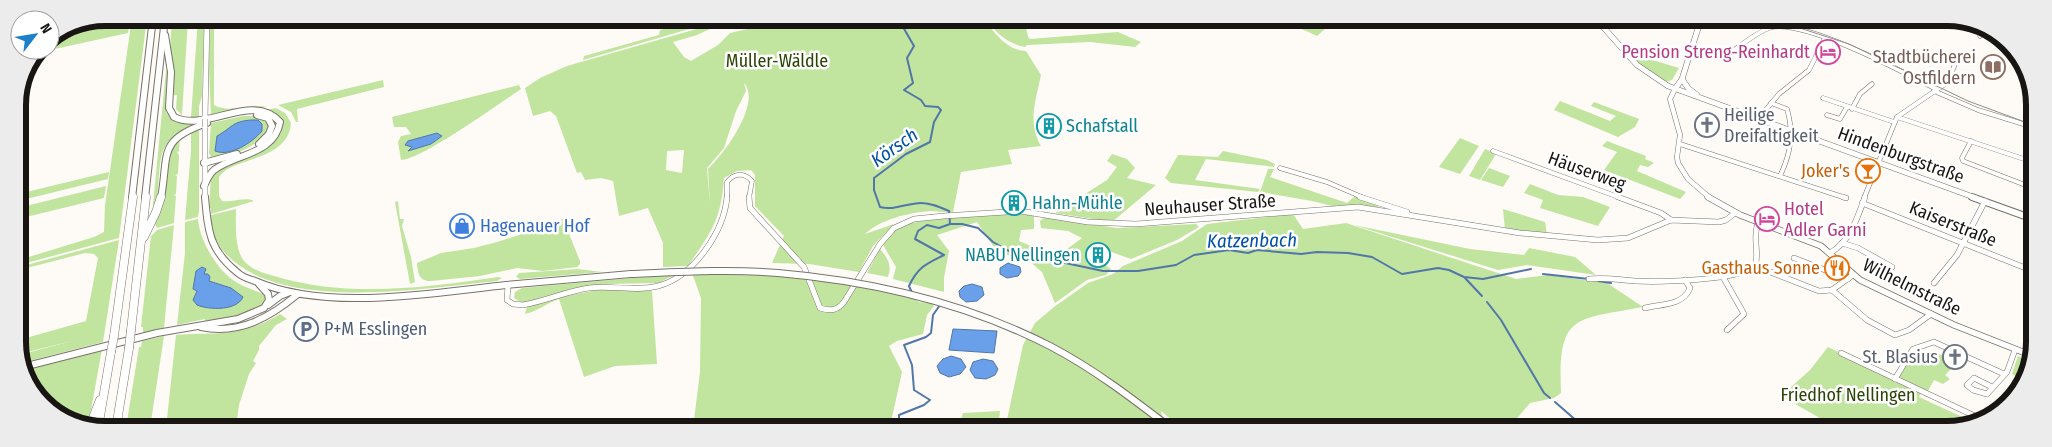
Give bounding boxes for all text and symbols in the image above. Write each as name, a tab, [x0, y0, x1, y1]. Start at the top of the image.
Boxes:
north arrow	[10, 10, 60, 60]
text: N	[36, 21, 55, 37]
hotel icon: Pension Streng-Reinhardt	[1815, 39, 1841, 65]
place label: Pension Streng-Reinhardt	[1621, 41, 1810, 63]
place label: Stadtbücherei Ostfildern	[1873, 46, 1976, 89]
park label: Müller-Wäldle	[726, 50, 828, 72]
library icon: Stadtbücherei Ostfildern	[1980, 54, 2006, 80]
place label: Heilige Dreifaltigkeit	[1724, 104, 1819, 147]
church icon: Heilige Dreifaltigkeit	[1694, 112, 1720, 138]
building icon: Schafstall	[1036, 113, 1062, 139]
place label: Schafstall	[1066, 115, 1138, 137]
street label: Hindenburgstraße	[1835, 122, 1967, 188]
water label: Körsch	[866, 123, 922, 172]
street label: Häuserweg	[1545, 147, 1629, 195]
bar icon: Joker's	[1855, 158, 1881, 184]
place label: Joker's	[1801, 160, 1850, 182]
street label: Neuhauser Straße	[1143, 189, 1277, 221]
building icon: Hahn-Mühle	[1001, 190, 1027, 216]
place label: Hahn-Mühle	[1032, 192, 1123, 214]
street label: Kaiserstraße	[1906, 197, 2000, 251]
place label: Hotel Adler Garni	[1784, 198, 1867, 241]
hotel icon: Hotel Adler Garni	[1754, 206, 1780, 232]
shop icon: Hagenauer Hof	[449, 213, 475, 239]
place label: Hagenauer Hof	[480, 215, 591, 237]
water label: Katzenbach	[1207, 228, 1297, 253]
building icon: NABU Nellingen	[1085, 242, 1111, 268]
place label: NABU Nellingen	[965, 244, 1080, 266]
street label: Wilhelmstraße	[1859, 254, 1965, 320]
restaurant icon: Gasthaus Sonne	[1824, 255, 1850, 281]
place label: Gasthaus Sonne	[1702, 257, 1820, 279]
parking icon: P+M Esslingen	[293, 316, 319, 342]
place label: P+M Esslingen	[324, 318, 427, 340]
church icon: St. Blasius	[1942, 344, 1968, 370]
place label: St. Blasius	[1863, 346, 1938, 368]
park label: Friedhof Nellingen	[1780, 384, 1916, 406]

